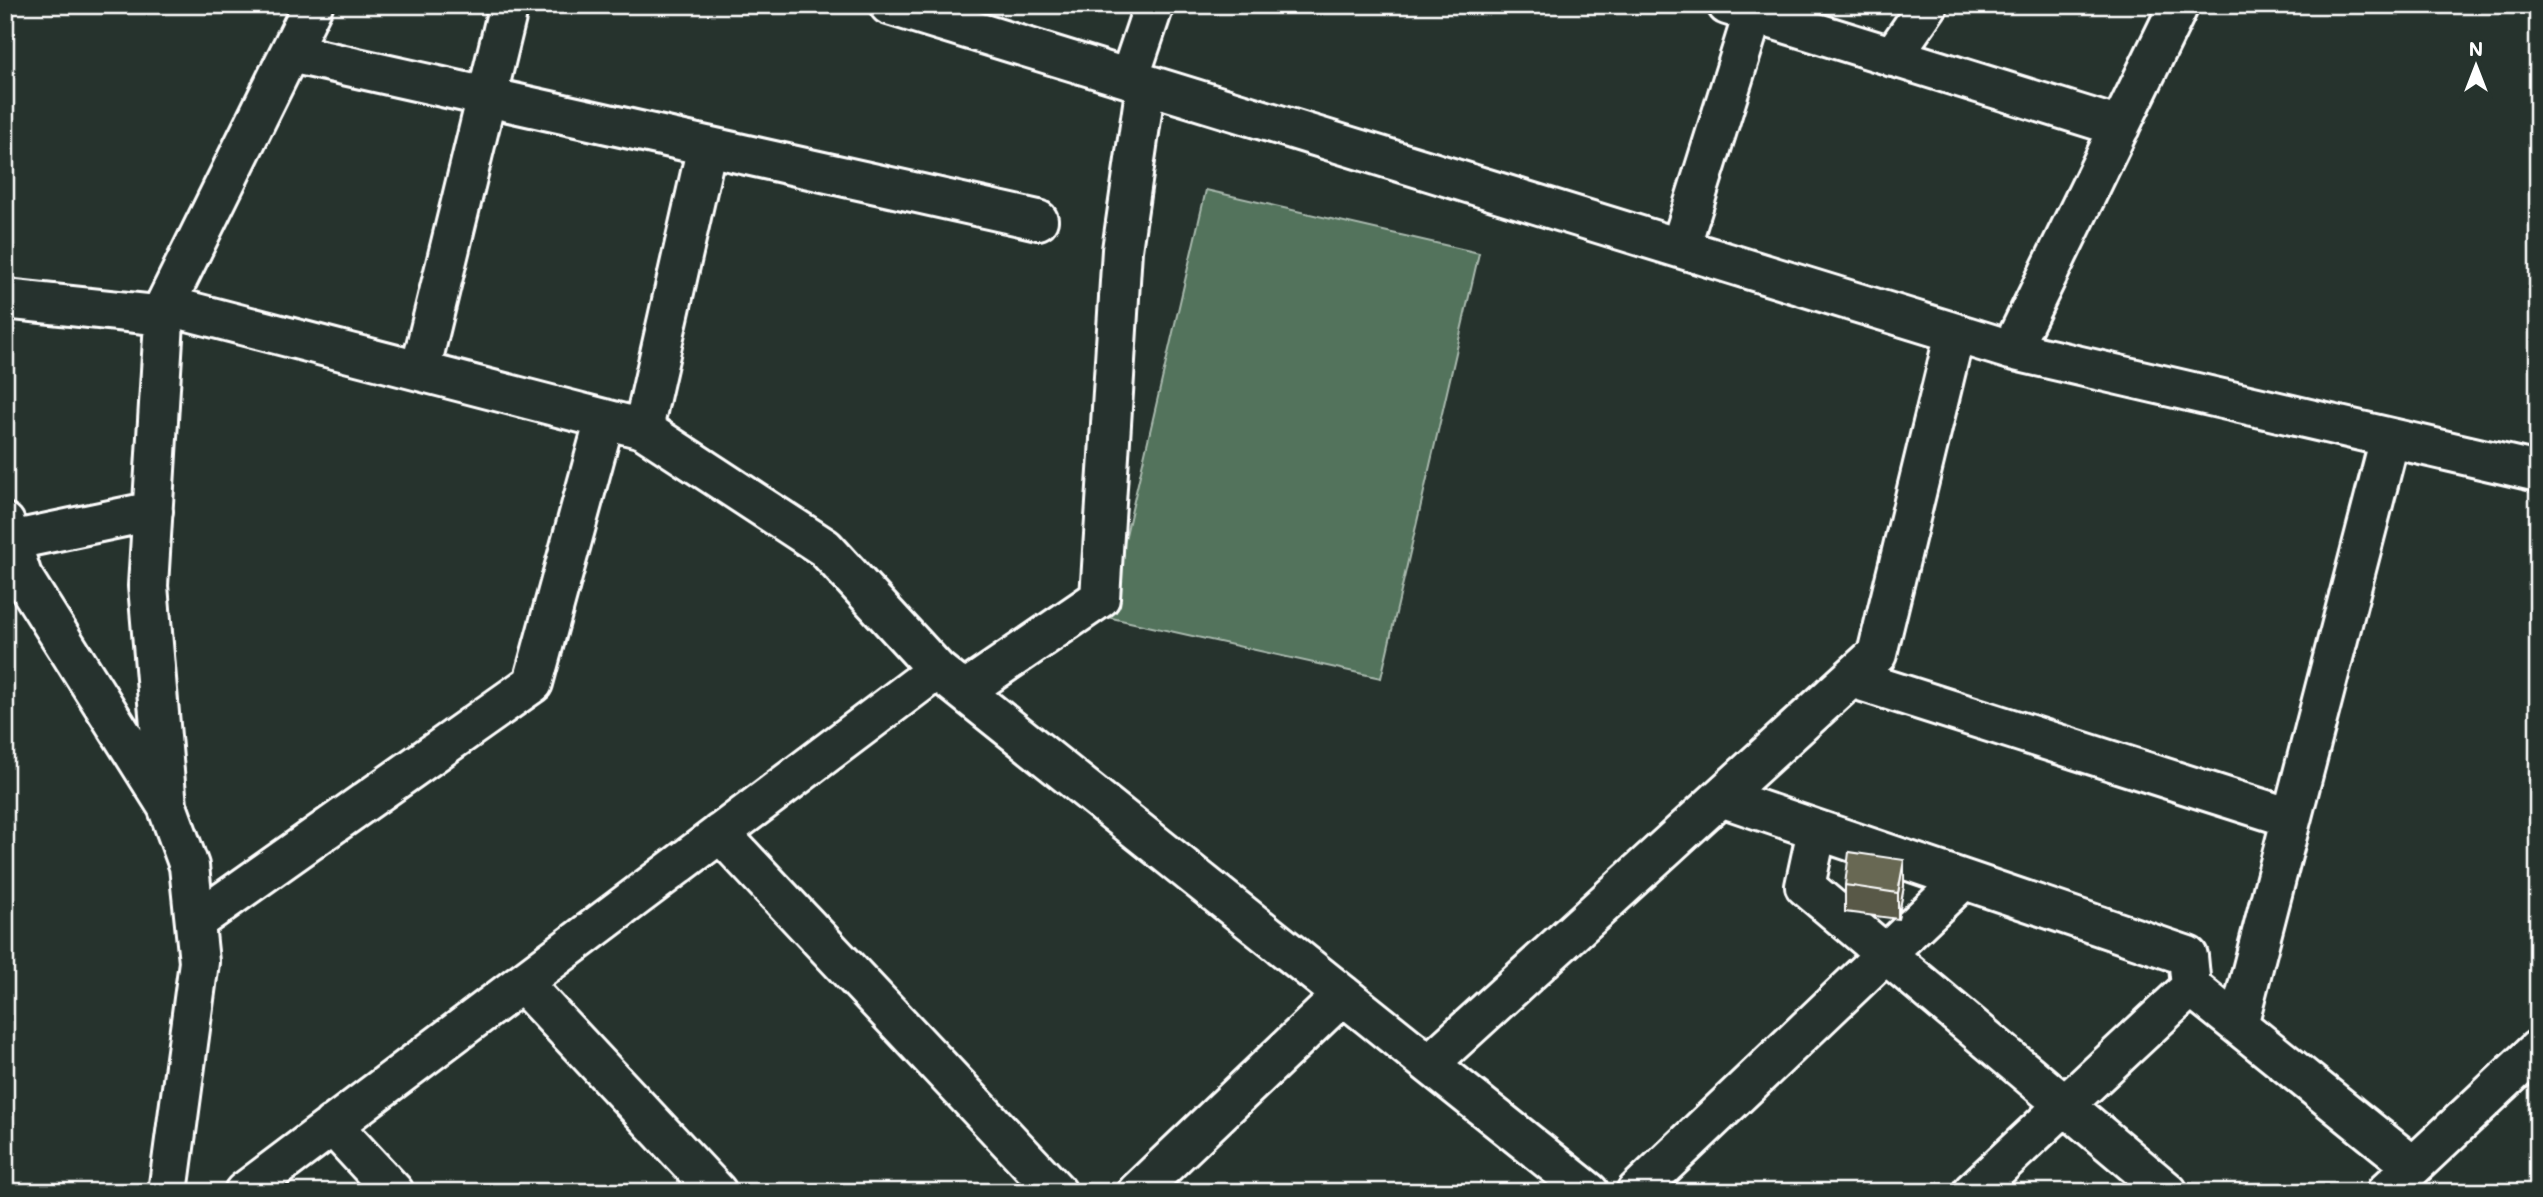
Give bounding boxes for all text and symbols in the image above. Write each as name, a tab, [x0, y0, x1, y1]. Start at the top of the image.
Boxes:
north arrow	[2442, 32, 2512, 102]
text: N	[2469, 36, 2483, 61]

